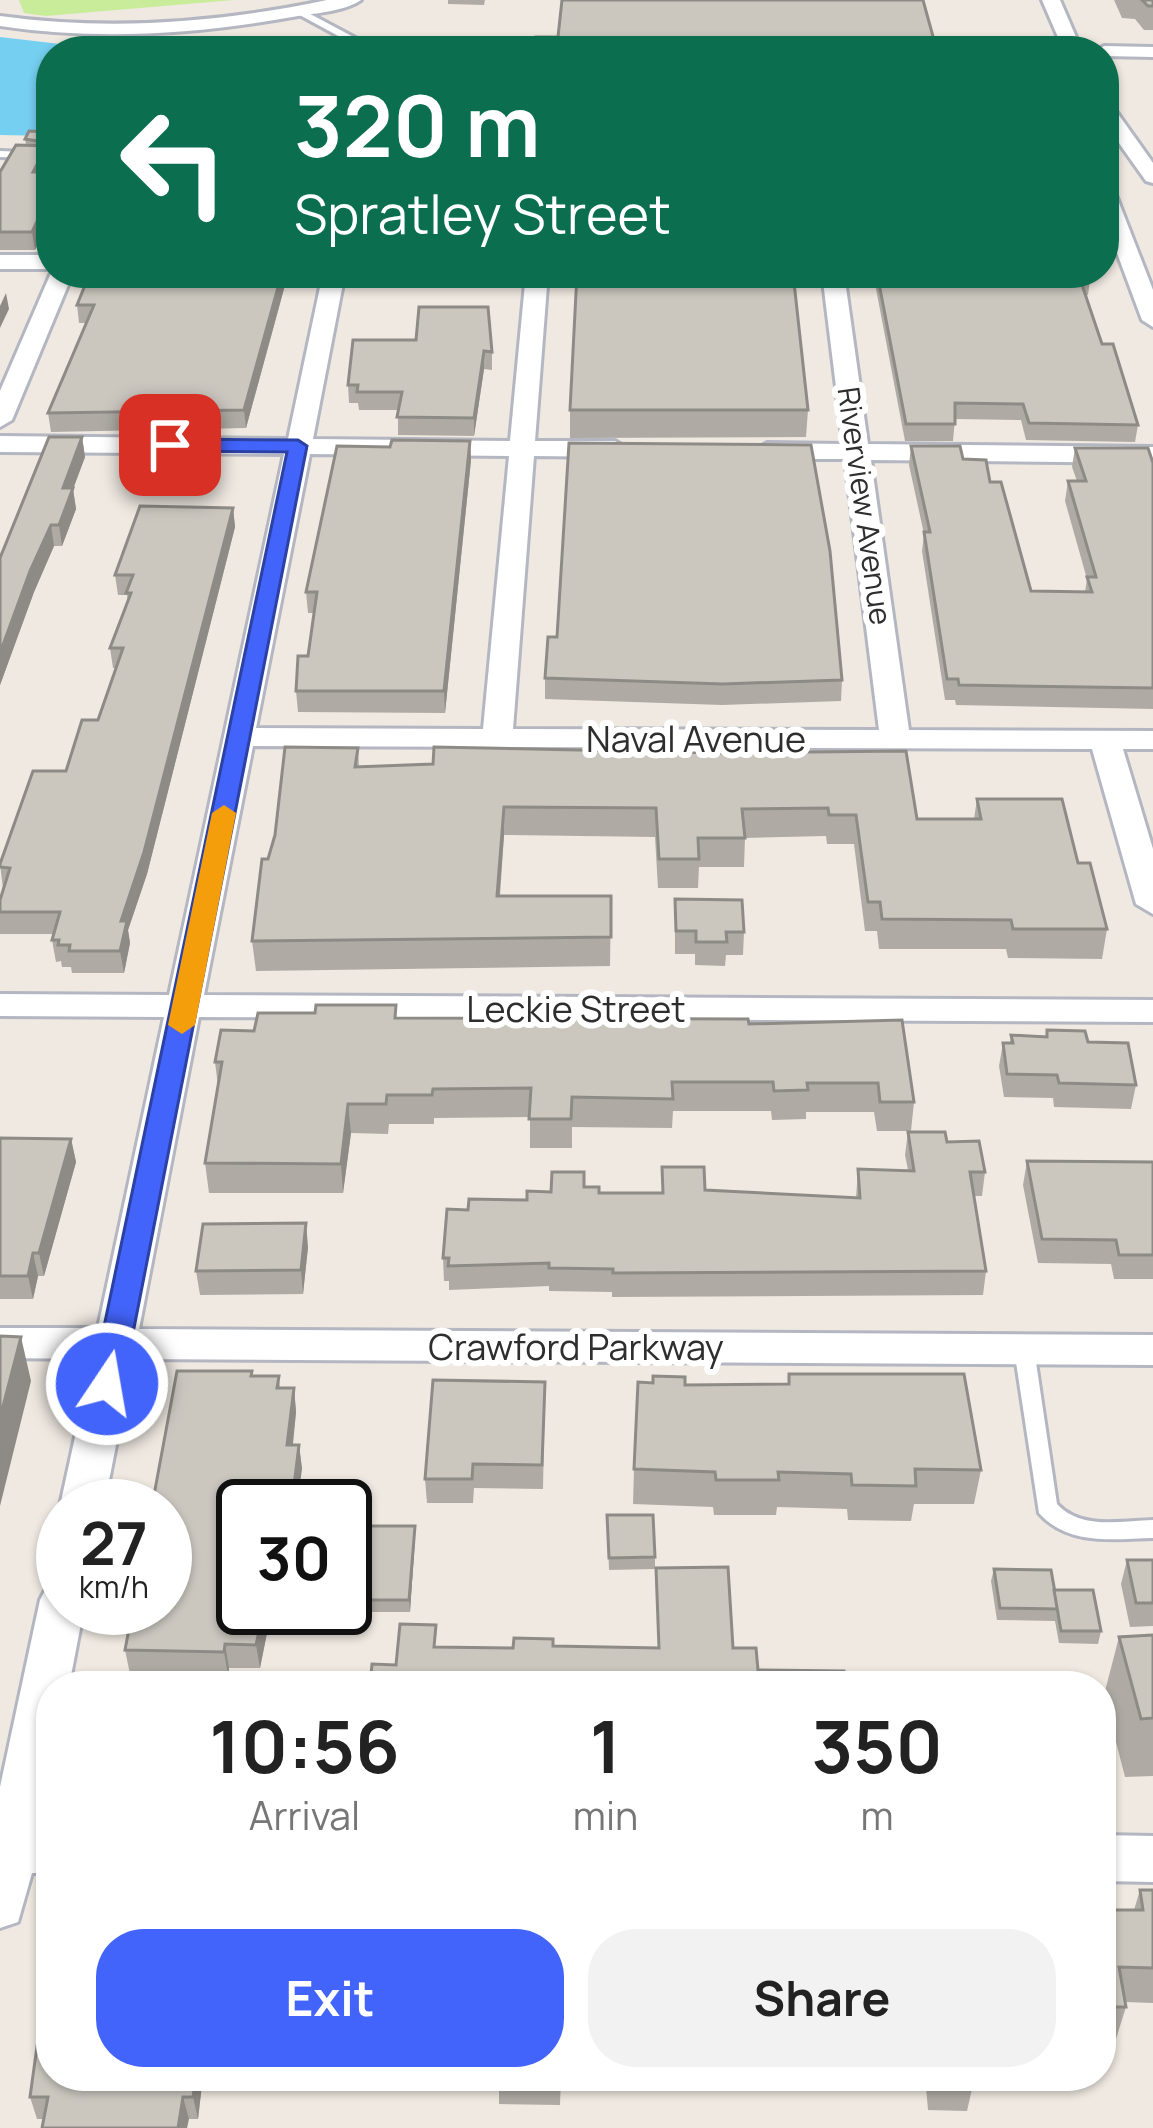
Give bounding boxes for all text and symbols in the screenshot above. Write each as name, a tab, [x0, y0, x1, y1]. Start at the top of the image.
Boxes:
text: 320 m	[294, 67, 540, 182]
icon: left	[96, 84, 252, 240]
text: Spratley Street	[294, 176, 671, 250]
street label: Riverview Avenue	[828, 384, 902, 627]
pin	[119, 394, 221, 496]
icon: arrive	[137, 412, 203, 478]
street label: Naval Avenue	[586, 714, 806, 763]
street label: Leckie Street	[466, 984, 686, 1033]
position arrow	[44, 1321, 170, 1447]
street label: Crawford Parkway	[428, 1322, 724, 1371]
speed limit sign: 30	[216, 1479, 372, 1635]
text: 27	[80, 1501, 148, 1583]
text: km/h	[79, 1566, 149, 1607]
text: 10:56	[209, 1696, 400, 1795]
text: 1	[590, 1696, 621, 1795]
text: 350	[811, 1696, 943, 1795]
text: Arrival	[249, 1788, 360, 1842]
text: min	[573, 1788, 638, 1842]
text: m	[861, 1788, 894, 1842]
button: Exit	[96, 1929, 564, 2067]
button: Share	[588, 1929, 1056, 2067]

